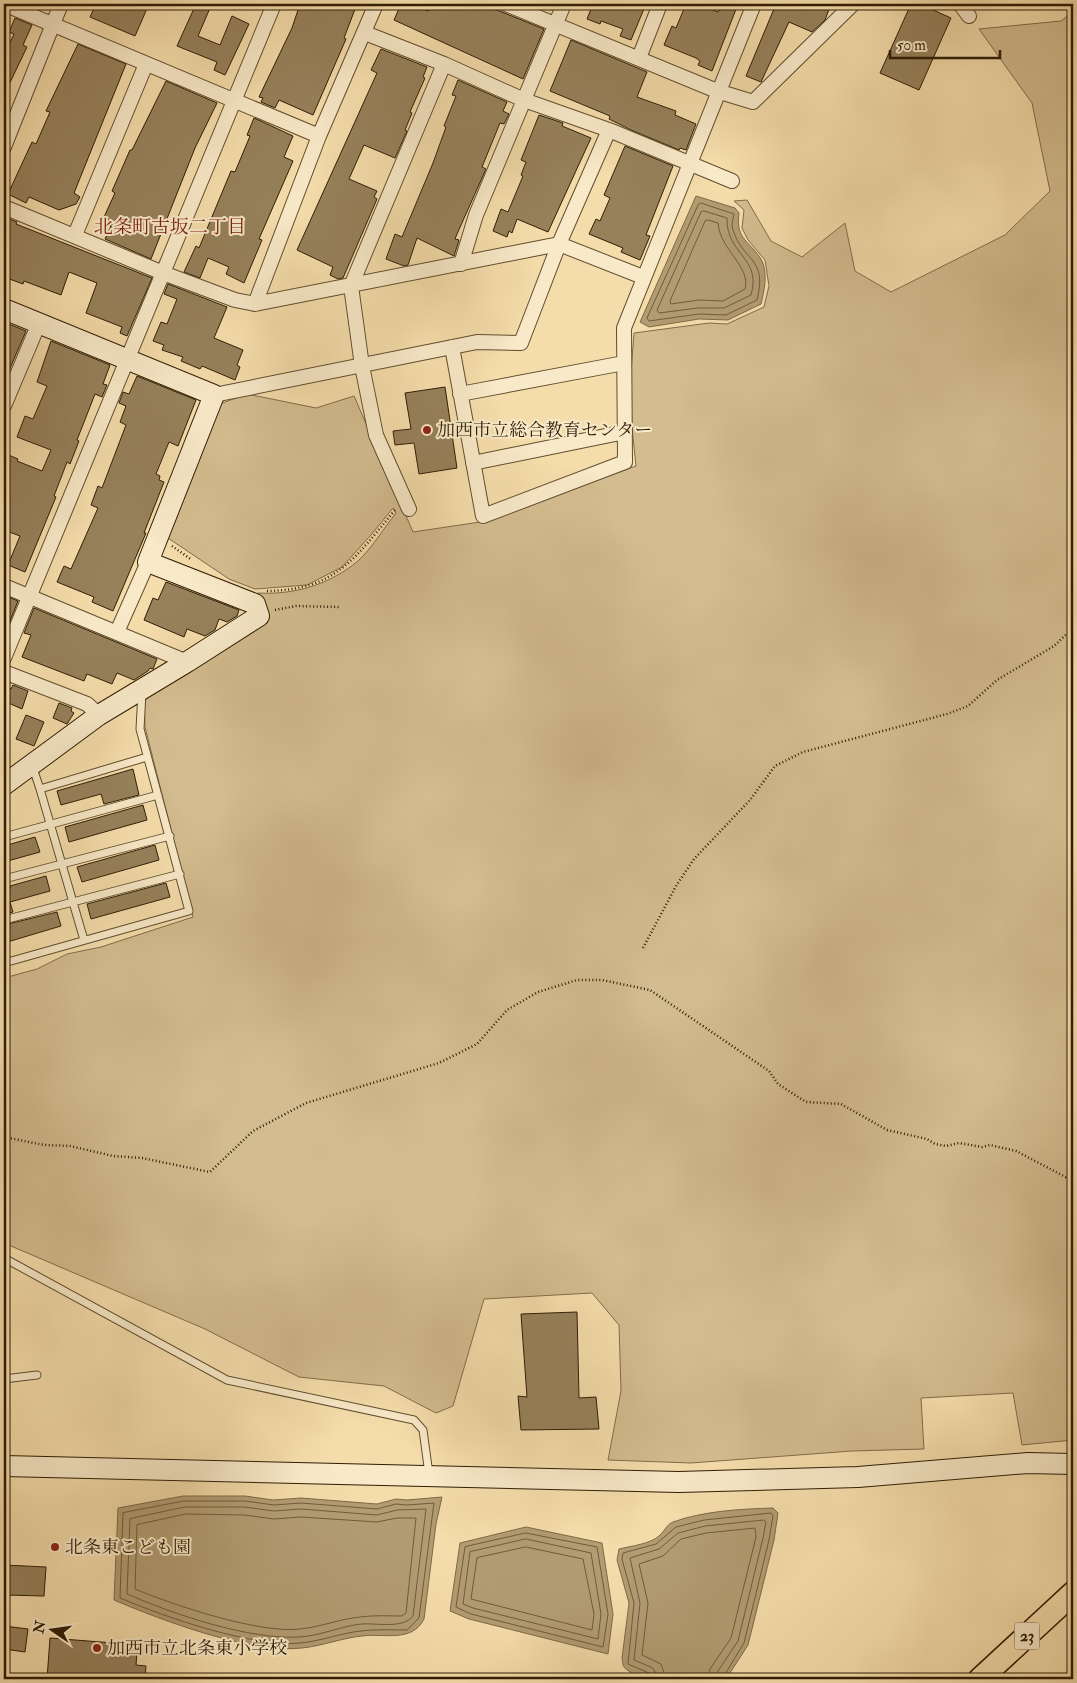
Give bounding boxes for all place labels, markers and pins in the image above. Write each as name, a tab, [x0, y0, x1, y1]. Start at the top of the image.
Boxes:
place label: 加西市立総合教育センター	[437, 419, 652, 442]
marker: 加西市立総合教育センター	[421, 424, 433, 436]
place label: 北条東こども園	[65, 1536, 191, 1559]
marker: 北条東こども園	[49, 1541, 61, 1553]
place label: 加西市立北条東小学校	[107, 1637, 287, 1660]
marker: 加西市立北条東小学校	[91, 1642, 103, 1654]

